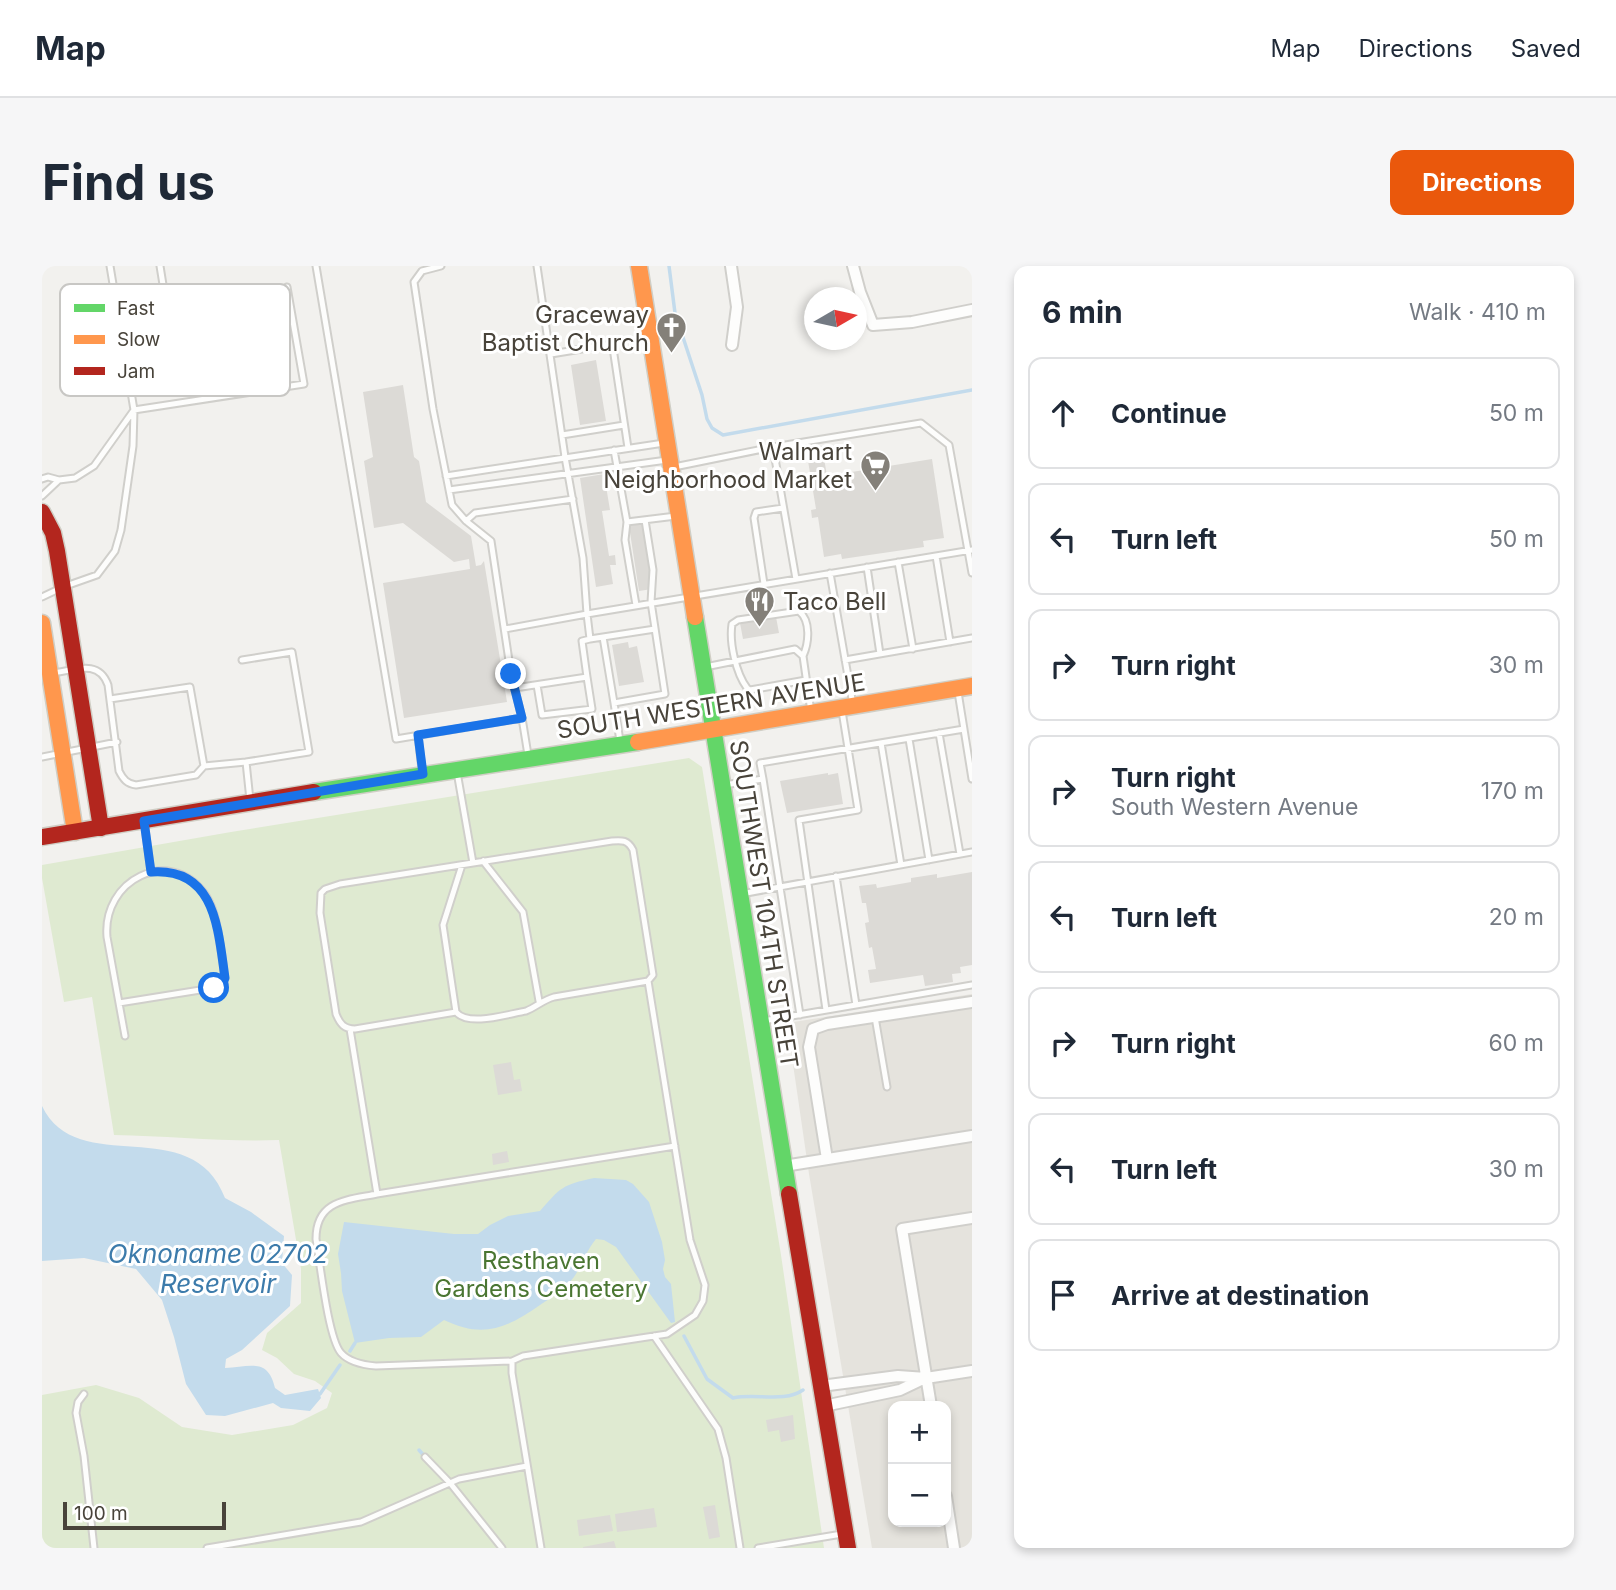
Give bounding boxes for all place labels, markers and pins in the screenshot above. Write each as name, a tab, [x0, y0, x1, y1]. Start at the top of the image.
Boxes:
place label: Graceway Baptist Church	[482, 300, 649, 357]
church icon: Graceway Baptist Church	[655, 311, 689, 355]
place label: Walmart Neighborhood Market	[603, 437, 852, 494]
supermarket icon: Walmart Neighborhood Market	[858, 448, 892, 492]
restaurant icon: Taco Bell	[743, 584, 777, 628]
place label: Taco Bell	[783, 587, 886, 616]

